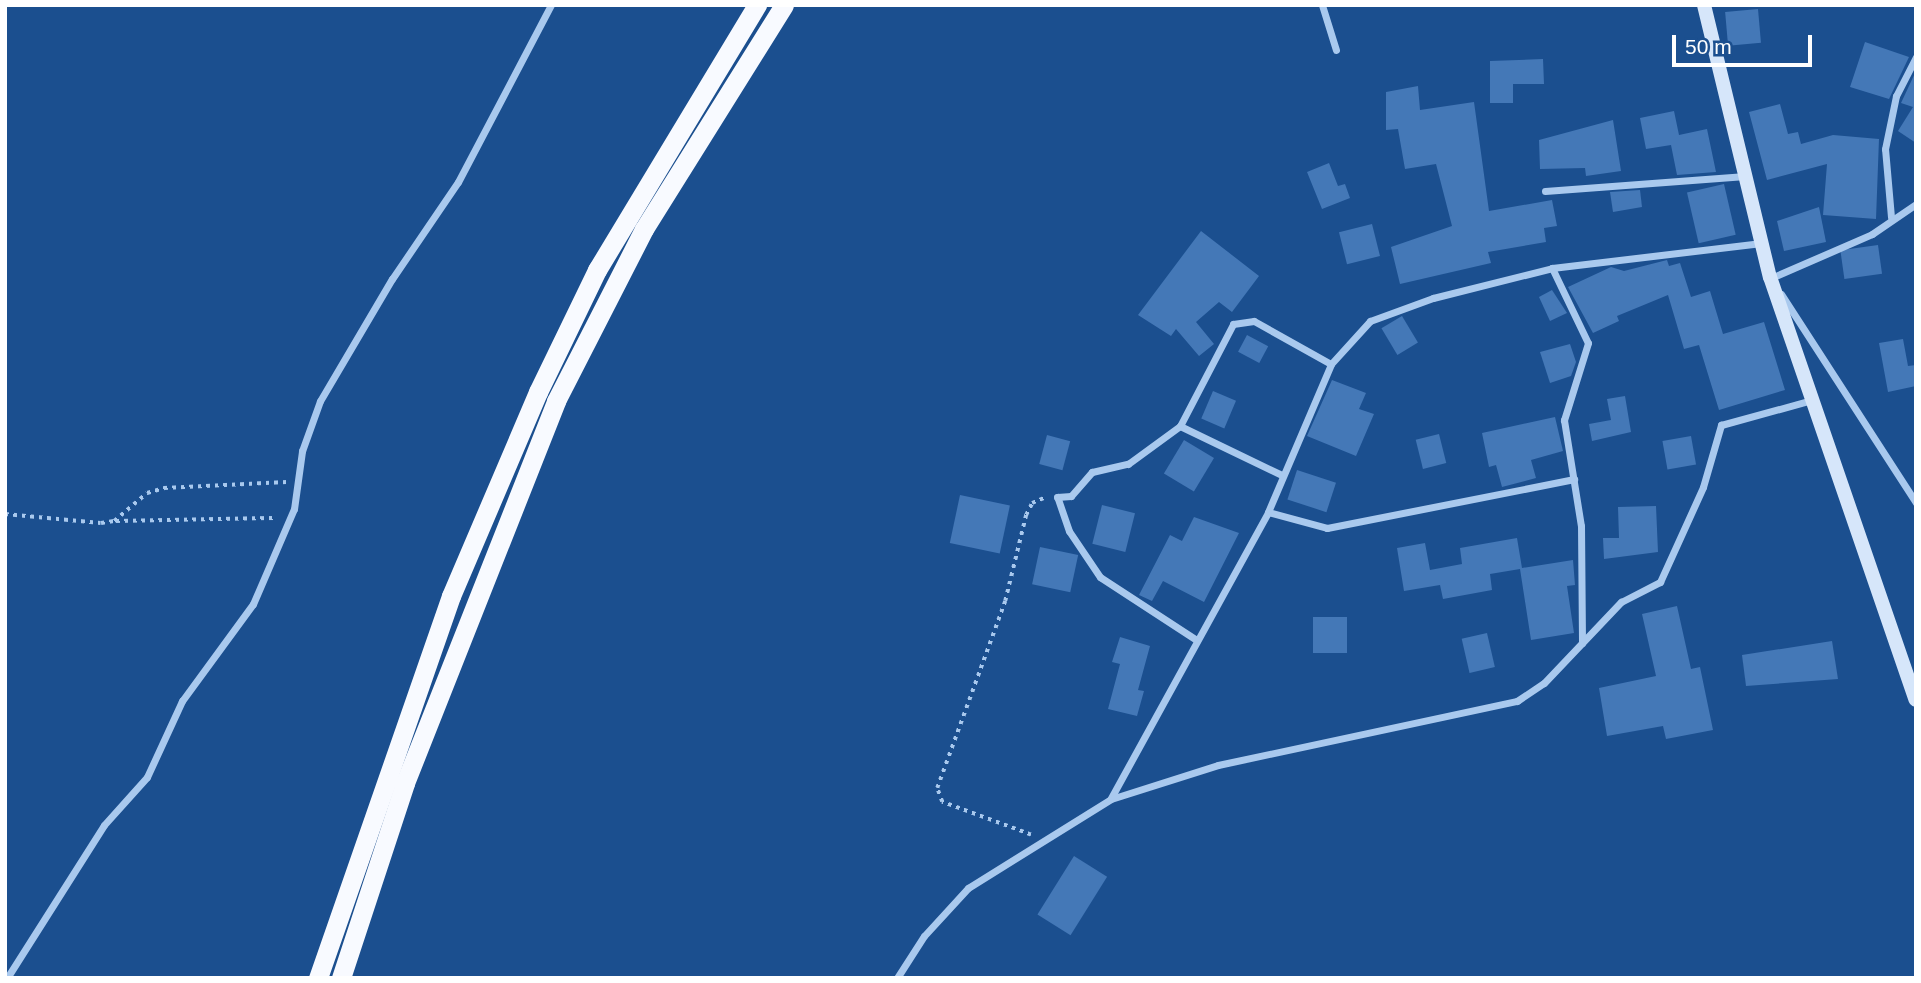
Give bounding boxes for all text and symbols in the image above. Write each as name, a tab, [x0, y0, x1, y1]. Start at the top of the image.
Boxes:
scale bar	[1676, 21, 1816, 65]
text: 50 m	[1685, 35, 1732, 58]

